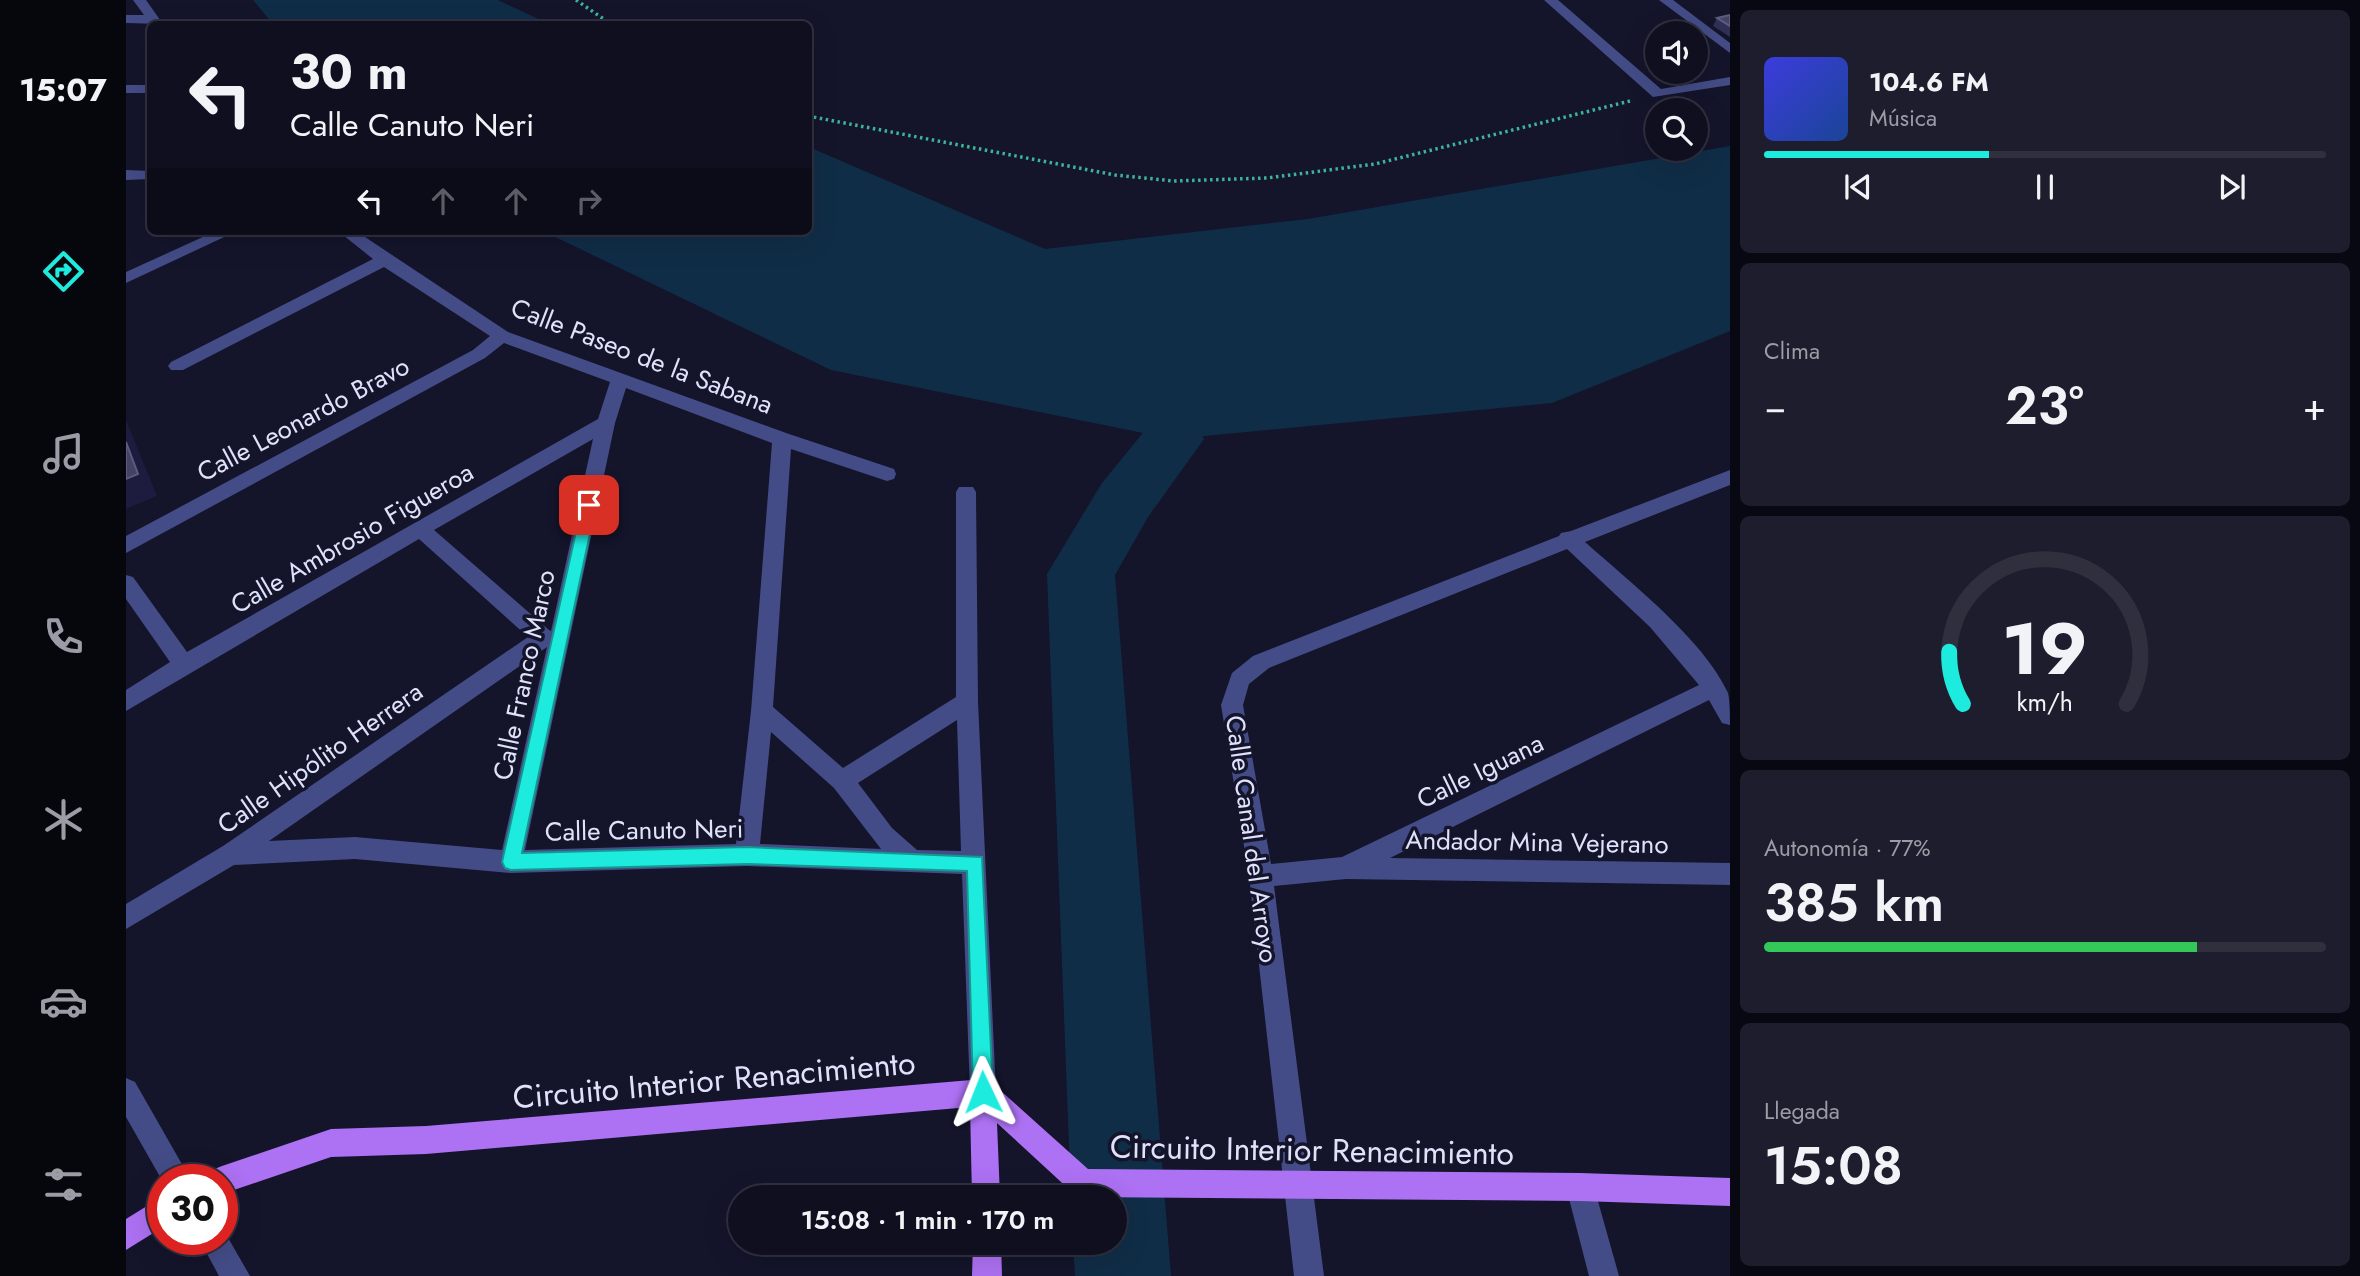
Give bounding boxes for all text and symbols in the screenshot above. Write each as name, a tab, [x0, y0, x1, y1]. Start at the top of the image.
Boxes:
map controls	[1645, 21, 1708, 161]
button: sound	[1645, 21, 1708, 84]
text: 30 m	[290, 37, 408, 107]
icon: left	[175, 49, 266, 140]
text: 104.6 FM	[1869, 63, 1989, 101]
text: 15:07	[19, 67, 107, 113]
button: search	[1645, 98, 1708, 161]
text: Música	[1869, 101, 1937, 135]
text: Calle Canuto Neri	[290, 102, 534, 148]
icon: previous	[1839, 168, 1877, 206]
icon: pause	[2026, 168, 2064, 206]
icon: next	[2213, 168, 2251, 206]
icon: left	[351, 182, 389, 220]
icon: ahead	[424, 182, 462, 220]
icon: ahead	[497, 182, 535, 220]
icon: right	[570, 182, 608, 220]
icon: directions	[39, 247, 88, 296]
street label: Calle Paseo de la Sabana	[505, 288, 779, 424]
text: Clima	[1764, 334, 1820, 368]
street label: Calle Leonardo Bravo	[190, 347, 416, 491]
text: 23°	[2005, 368, 2084, 444]
text: −	[1764, 379, 1786, 434]
text: +	[2303, 379, 2326, 434]
icon: music	[39, 429, 88, 478]
street label: Calle Ambrosio Figueroa	[224, 453, 480, 623]
pin	[559, 475, 619, 535]
icon: arrive	[570, 486, 608, 524]
street label: Calle Franco Marco	[483, 566, 565, 784]
text: 19	[2002, 596, 2088, 701]
icon: phone	[39, 612, 88, 661]
street label: Calle Hipólito Herrera	[210, 673, 430, 843]
text: km/h	[2017, 684, 2073, 720]
street label: Calle Canal del Arroyo	[1216, 713, 1288, 965]
street label: Calle Iguana	[1410, 724, 1550, 818]
icon: climate	[39, 795, 88, 844]
street label: Calle Canuto Neri	[544, 809, 744, 851]
street label: Andador Mina Vejerano	[1405, 821, 1669, 863]
text: Autonomía · 77%	[1764, 831, 1931, 865]
text: 385 km	[1764, 865, 1944, 941]
icon: car	[39, 977, 88, 1026]
street label: Circuito Interior Renacimiento	[511, 1039, 917, 1121]
position arrow	[946, 1055, 1020, 1129]
text: Llegada	[1764, 1094, 1840, 1128]
street label: Circuito Interior Renacimiento	[1110, 1123, 1514, 1177]
text: 15:08	[1764, 1128, 1903, 1204]
icon: filters	[39, 1160, 88, 1209]
speed limit sign: 30	[147, 1164, 238, 1255]
text: 15:08 · 1 min · 170 m	[801, 1201, 1054, 1239]

